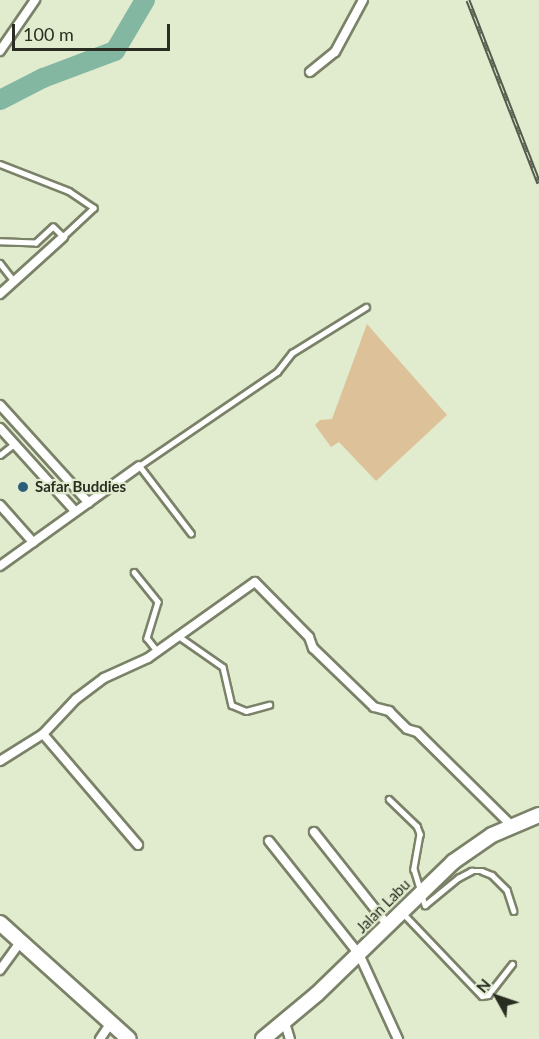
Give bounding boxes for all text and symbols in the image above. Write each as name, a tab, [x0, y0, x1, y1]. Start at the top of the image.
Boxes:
scale bar	[15, 12, 172, 50]
text: 100 m	[23, 23, 74, 45]
place label: Safar Buddies	[35, 478, 126, 496]
marker: Safar Buddies	[16, 480, 30, 494]
street label: Jalan Labu	[352, 875, 414, 937]
north arrow	[467, 967, 527, 1027]
text: N	[472, 974, 494, 996]

